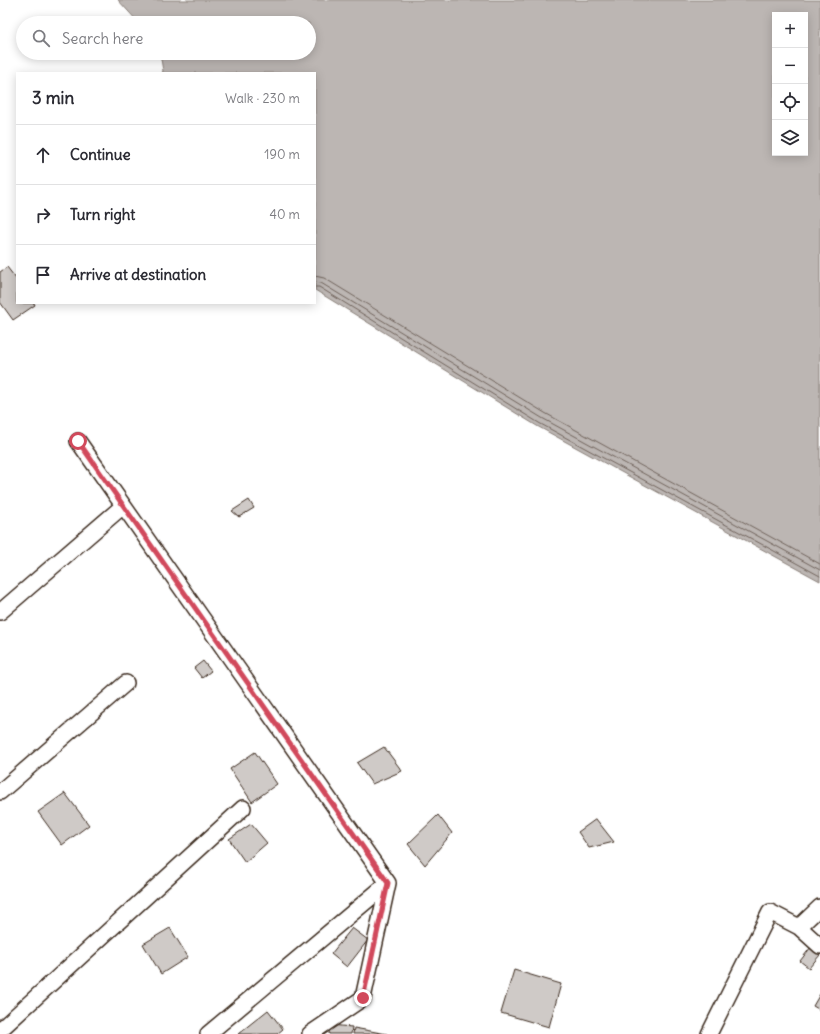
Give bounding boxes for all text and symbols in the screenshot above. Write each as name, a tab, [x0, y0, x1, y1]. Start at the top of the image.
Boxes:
map controls	[772, 12, 808, 156]
button: +	[772, 12, 808, 48]
search box	[16, 16, 316, 60]
icon: search	[30, 27, 52, 49]
text: Search here	[62, 29, 143, 48]
button: −	[772, 48, 808, 84]
button: locate	[772, 84, 808, 120]
text: 3 min	[32, 87, 74, 109]
text: Walk · 230 m	[225, 90, 300, 107]
button: layers	[772, 120, 808, 156]
icon: ahead	[32, 144, 54, 166]
text: Continue	[70, 145, 131, 164]
text: 190 m	[264, 146, 300, 163]
icon: right	[32, 204, 54, 226]
text: Turn right	[70, 205, 135, 224]
text: 40 m	[269, 206, 300, 223]
icon: arrive	[32, 264, 54, 286]
text: Arrive at destination	[70, 265, 206, 284]
route start	[69, 432, 87, 450]
route end	[354, 989, 372, 1007]

